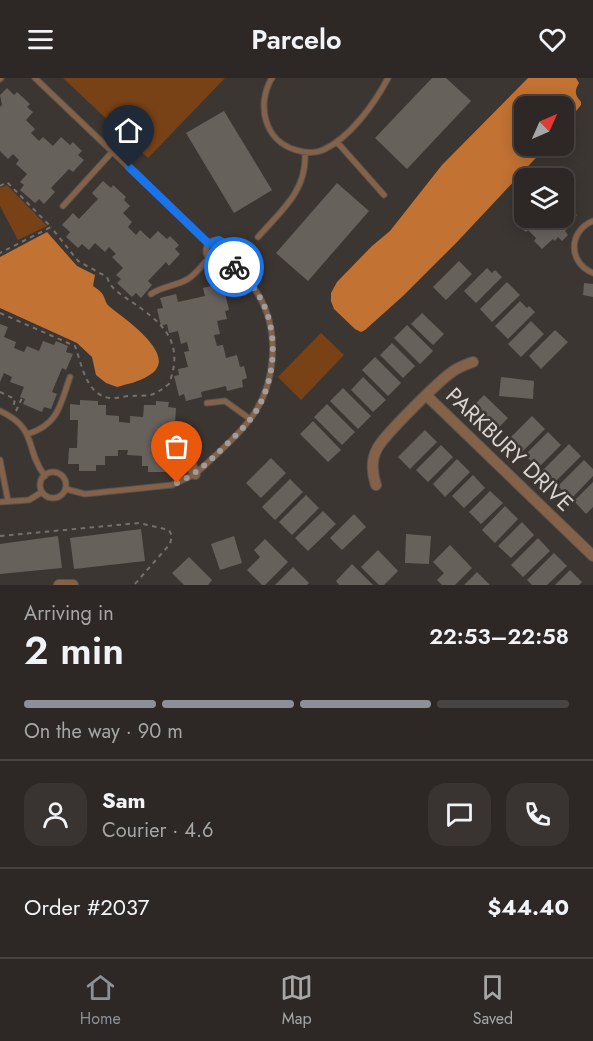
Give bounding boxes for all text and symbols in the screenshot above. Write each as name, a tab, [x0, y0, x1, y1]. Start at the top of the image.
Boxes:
text: Parcelo	[251, 20, 342, 59]
icon: menu	[24, 23, 57, 56]
icon: heart	[536, 23, 569, 56]
north arrow	[514, 96, 574, 156]
map controls	[514, 96, 574, 228]
pin	[103, 105, 154, 167]
icon: home	[112, 114, 145, 147]
button: layers	[514, 168, 574, 228]
courier	[204, 237, 264, 297]
icon: bike	[218, 251, 251, 284]
street label: PARKBURY DRIVE	[439, 380, 581, 518]
pin	[151, 421, 202, 483]
icon: bag	[160, 430, 193, 463]
text: Arriving in	[24, 599, 114, 628]
text: 22:53–22:58	[429, 620, 569, 652]
text: 2 min	[24, 622, 124, 679]
text: On the way · 90 m	[24, 717, 183, 746]
button: person	[24, 783, 87, 846]
button: chat	[428, 783, 491, 846]
button: phone	[506, 783, 569, 846]
text: Sam	[102, 784, 146, 816]
text: Courier · 4.6	[102, 816, 214, 845]
text: Order #2037	[24, 891, 149, 923]
text: $44.40	[488, 891, 569, 923]
tab: Home	[80, 971, 121, 1030]
tab: Map	[280, 971, 313, 1030]
tab: Saved	[473, 971, 513, 1030]

